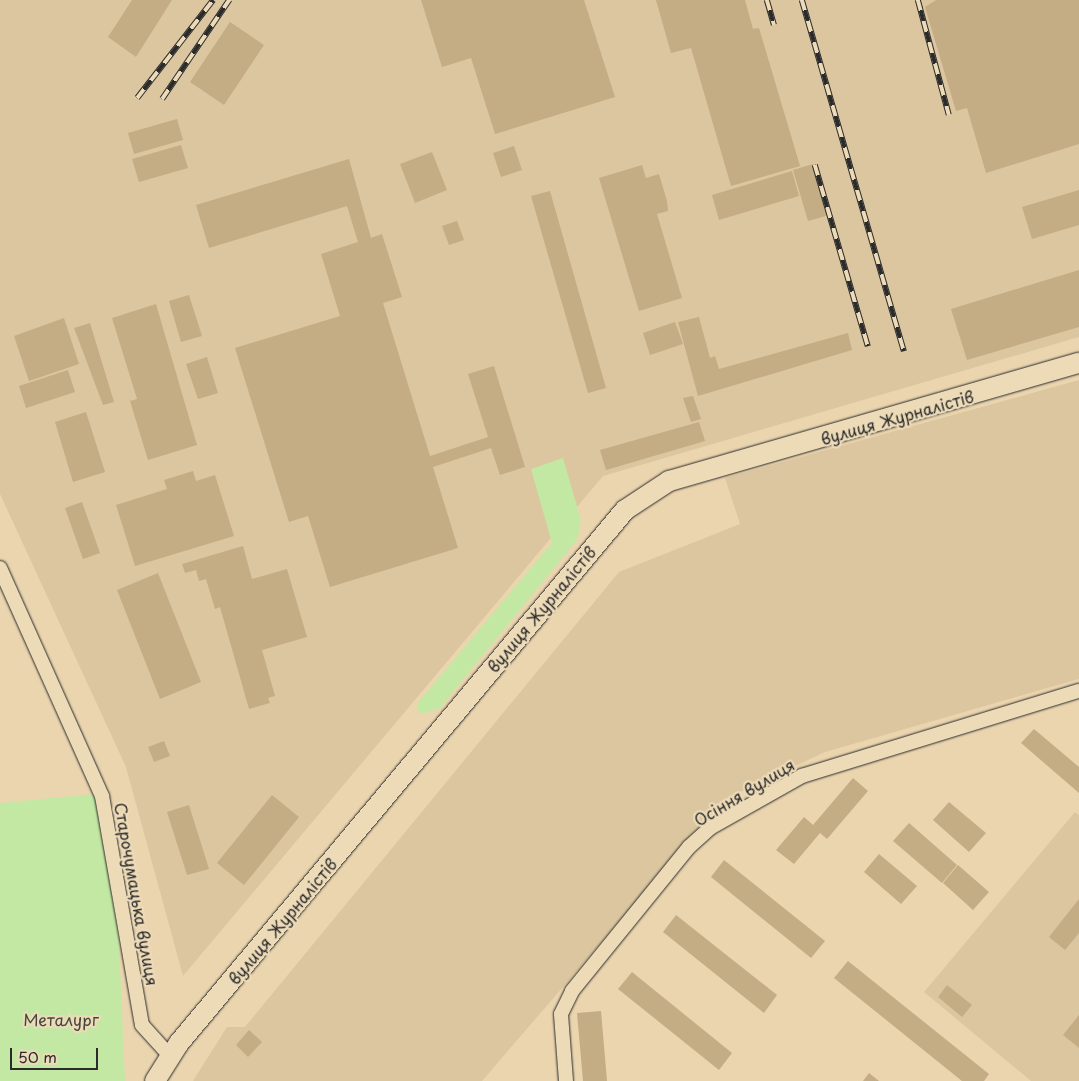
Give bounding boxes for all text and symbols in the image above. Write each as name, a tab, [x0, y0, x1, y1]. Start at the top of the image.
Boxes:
street label: вулиця Журналістів	[818, 386, 976, 448]
street label: вулиця Журналістів	[483, 542, 599, 676]
street label: Осіння вулиця	[690, 754, 798, 830]
street label: Старочумацька вулиця	[111, 801, 163, 987]
street label: вулиця Журналістів	[224, 854, 340, 988]
park label: Металург	[23, 1009, 99, 1029]
scale bar	[12, 1038, 100, 1070]
text: 50 m	[18, 1045, 57, 1068]

